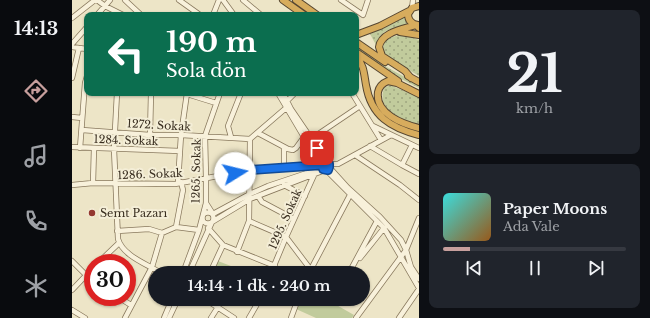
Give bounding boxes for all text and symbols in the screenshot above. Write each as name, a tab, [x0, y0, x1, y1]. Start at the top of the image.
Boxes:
text: 14:13	[14, 18, 58, 40]
text: 190 m	[166, 25, 257, 60]
icon: left	[100, 28, 152, 80]
text: 21	[506, 42, 563, 106]
text: Sola dön	[166, 60, 247, 82]
icon: directions	[22, 77, 50, 105]
text: km/h	[516, 100, 553, 117]
street label: 1272. Sokak	[127, 116, 192, 134]
pin	[300, 131, 334, 165]
street label: 1284. Sokak	[93, 132, 159, 148]
icon: arrive	[306, 137, 328, 159]
street label: 1265. Sokak	[188, 138, 204, 204]
icon: music	[22, 142, 50, 170]
position arrow	[214, 152, 256, 194]
street label: 1286. Sokak	[117, 166, 183, 182]
street label: 1295. Sokak	[265, 186, 305, 251]
text: Paper Moons	[503, 199, 607, 218]
place label: Semt Pazarı	[100, 206, 168, 220]
icon: phone	[22, 207, 50, 235]
marker: Semt Pazarı	[87, 208, 97, 218]
text: Ada Vale	[503, 218, 560, 235]
speed limit sign: 30	[84, 254, 136, 306]
icon: previous	[463, 257, 485, 279]
icon: pause	[524, 257, 546, 279]
icon: next	[585, 257, 607, 279]
icon: climate	[22, 272, 50, 300]
text: 14:14 · 1 dk · 240 m	[188, 276, 330, 295]

